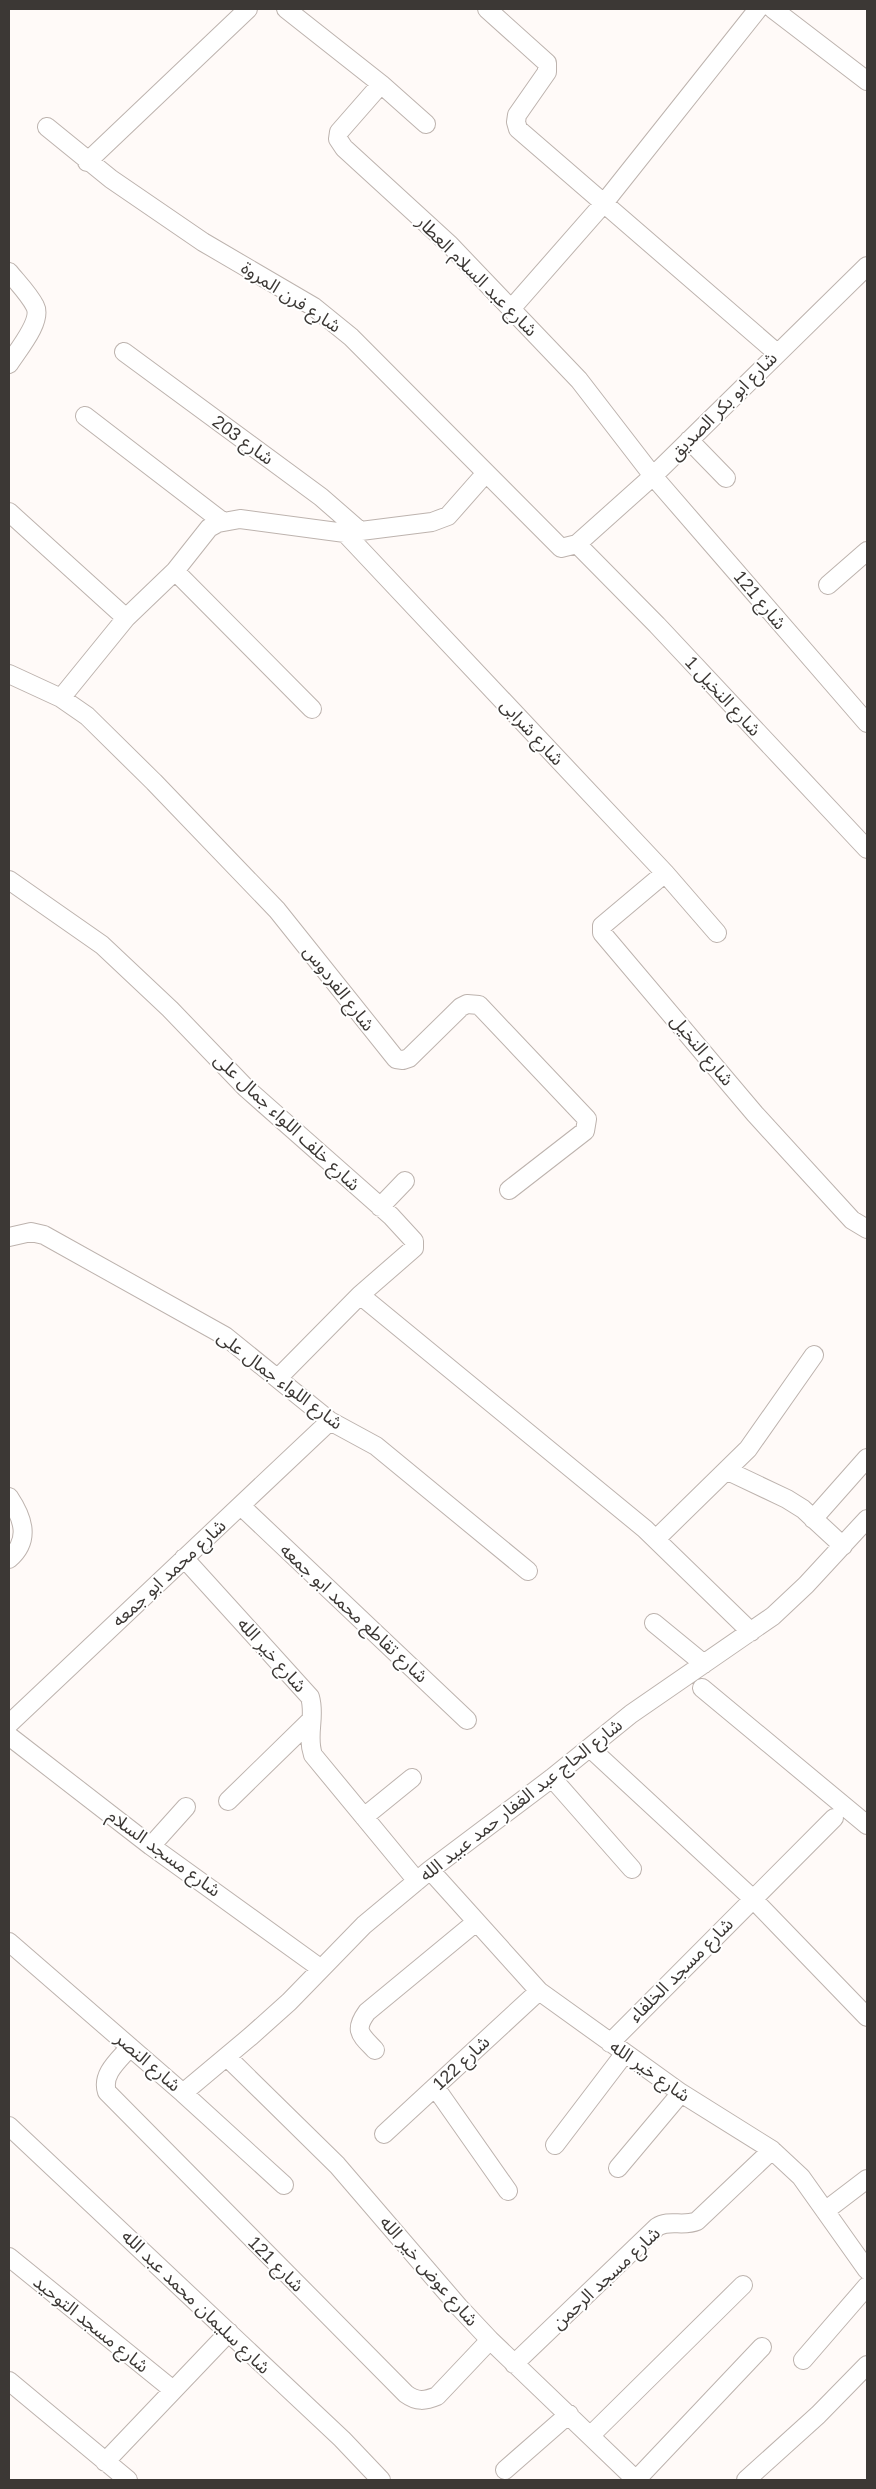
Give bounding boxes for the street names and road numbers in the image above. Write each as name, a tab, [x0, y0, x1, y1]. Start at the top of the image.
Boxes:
street label: شارع عبد السلام العطار	[409, 211, 541, 343]
street label: شارع فرن المروة	[235, 257, 344, 340]
street label: شارع ابو بكر الصديق	[665, 348, 784, 467]
street label: شارع 203	[206, 411, 277, 472]
street label: شارع 121	[727, 567, 790, 636]
street label: شارع النخيل 1	[678, 652, 765, 743]
street label: شارع شرابى	[493, 695, 568, 772]
street label: شارع الفردوس	[296, 941, 379, 1037]
street label: شارع النخيل	[663, 1010, 737, 1092]
street label: شارع خلف اللواء جمال على	[207, 1049, 364, 1198]
street label: شارع اللواء جمال على	[211, 1327, 346, 1437]
street label: شارع محمد ابو جمعه	[108, 1515, 233, 1634]
street label: شارع تقاطع محمد ابو جمعه	[274, 1540, 432, 1689]
street label: شارع خير الله	[231, 1614, 310, 1699]
street label: شارع الحاج عبد الغفار حمد عبيد الله	[416, 1715, 629, 1888]
street label: شارع مسجد السلام	[101, 1805, 224, 1904]
street label: شارع مسجد الخلفاء	[625, 1914, 740, 2029]
street label: شارع النصر	[108, 2028, 185, 2099]
street label: شارع 122	[429, 2032, 496, 2097]
street label: شارع خير الله	[604, 2036, 694, 2109]
street label: شارع عوض خير الله	[373, 2212, 482, 2333]
street label: شارع مسجد الرحمن	[548, 2223, 667, 2336]
street label: شارع سليمان محمد عبد الله	[115, 2226, 274, 2381]
street label: شارع 121	[241, 2232, 308, 2299]
street label: شارع مسجد التوحيد	[27, 2272, 152, 2380]

